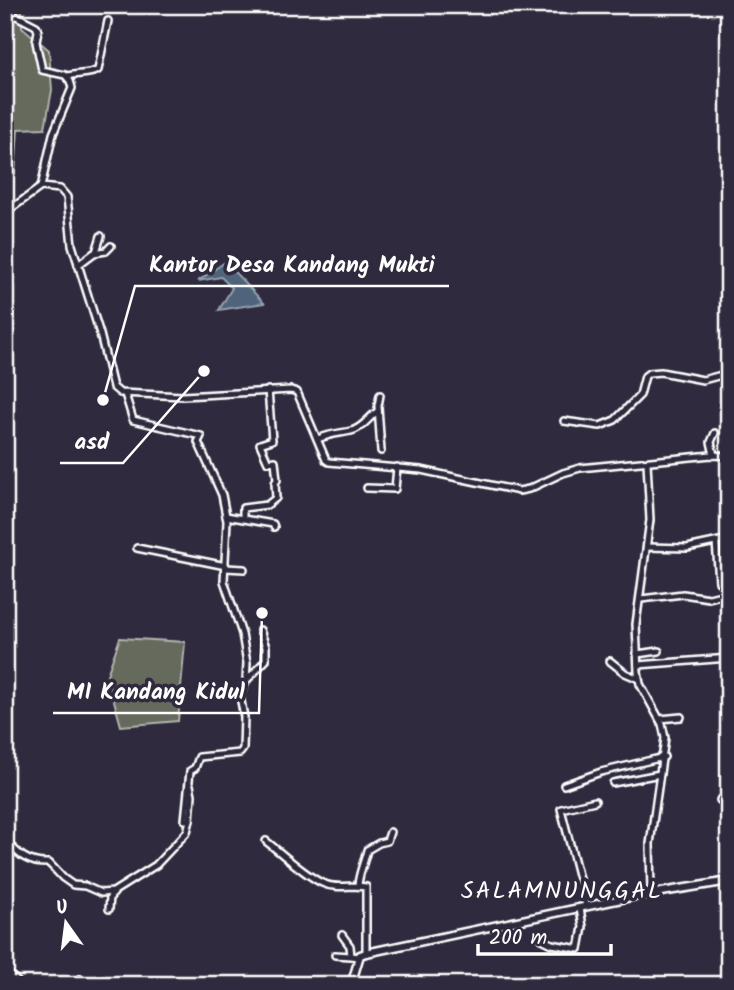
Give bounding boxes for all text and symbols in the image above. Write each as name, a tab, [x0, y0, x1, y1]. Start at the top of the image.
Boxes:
callout: Kantor Desa Kandang Mukti	[135, 242, 449, 286]
text: Kantor Desa Kandang Mukti	[149, 248, 436, 284]
callout: asd	[60, 419, 123, 463]
text: asd	[75, 425, 110, 461]
callout: MI Kandang Kidul	[53, 669, 259, 713]
text: MI Kandang Kidul	[67, 675, 246, 711]
district label: SALAMNUNGGAL	[461, 872, 663, 911]
north arrow	[32, 888, 102, 958]
text: U	[53, 892, 72, 924]
scale bar	[478, 913, 612, 957]
text: 200 m	[489, 922, 547, 955]

